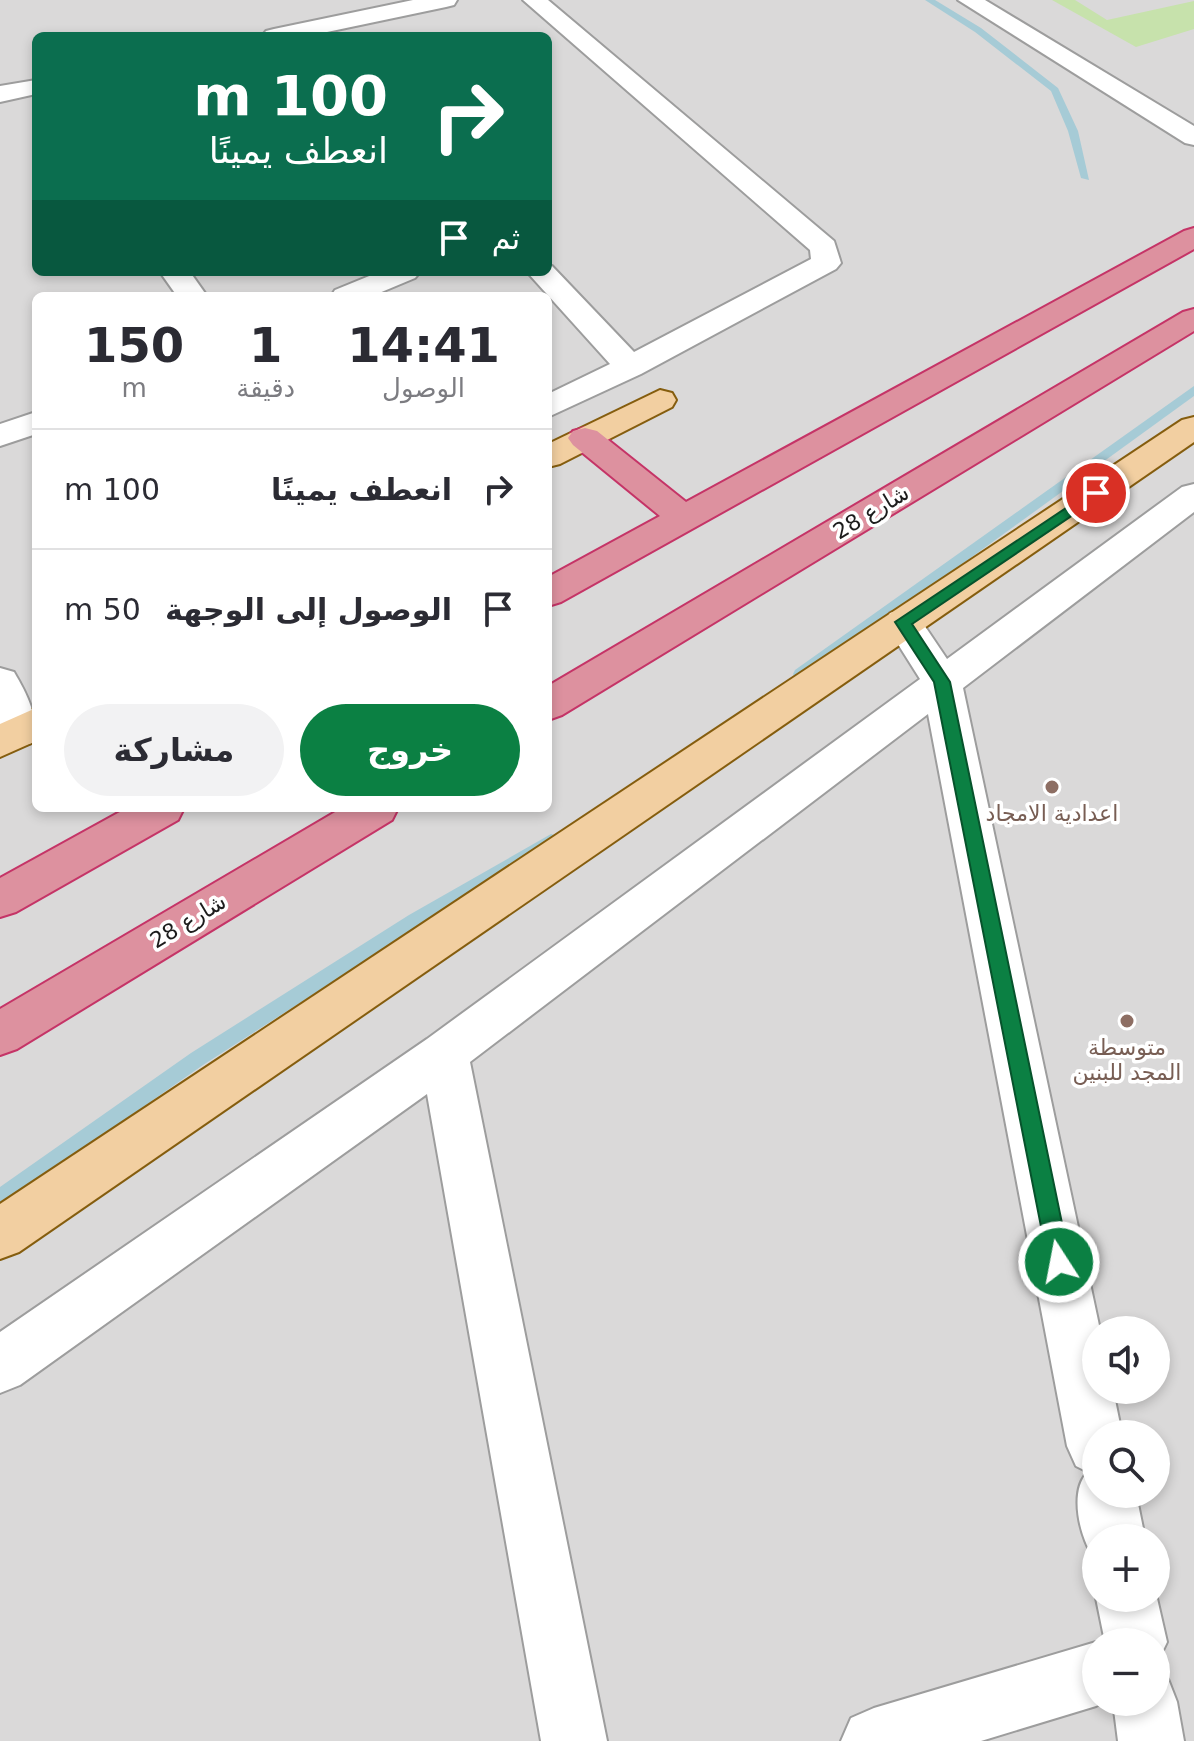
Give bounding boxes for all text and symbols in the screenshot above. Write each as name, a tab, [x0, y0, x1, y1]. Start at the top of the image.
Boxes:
text: 100 m	[193, 63, 388, 128]
icon: right	[416, 64, 520, 168]
text: انعطف يمينًا	[209, 130, 388, 171]
icon: arrive	[432, 216, 476, 260]
text: ثم	[492, 221, 520, 256]
text: 150	[84, 317, 184, 373]
text: 1	[249, 317, 282, 373]
text: 14:41	[347, 317, 500, 373]
text: m	[121, 373, 147, 403]
text: دقيقة	[236, 373, 295, 403]
text: الوصول	[382, 373, 465, 403]
pin	[1062, 459, 1130, 527]
icon: right	[476, 467, 520, 511]
icon: arrive	[1074, 471, 1118, 515]
text: 100 m	[64, 472, 160, 507]
text: انعطف يمينًا	[271, 472, 452, 507]
street label: شارع 28	[829, 480, 913, 544]
icon: arrive	[476, 587, 520, 631]
text: 50 m	[64, 592, 141, 627]
text: الوصول إلى الوجهة	[165, 592, 452, 627]
button: مشاركة	[64, 704, 284, 796]
button: خروج	[300, 704, 520, 796]
marker: اعدادية الامجاد	[1043, 778, 1061, 796]
place label: اعدادية الامجاد	[986, 801, 1118, 826]
street label: شارع 28	[146, 889, 230, 953]
marker: متوسطة المجد للبنين	[1118, 1012, 1136, 1030]
place label: متوسطة المجد للبنين	[1073, 1035, 1181, 1085]
position arrow	[1017, 1220, 1101, 1304]
map controls	[1082, 1316, 1170, 1716]
button: sound	[1082, 1316, 1170, 1404]
button: search	[1082, 1420, 1170, 1508]
button: +	[1082, 1524, 1170, 1612]
button: −	[1082, 1628, 1170, 1716]

